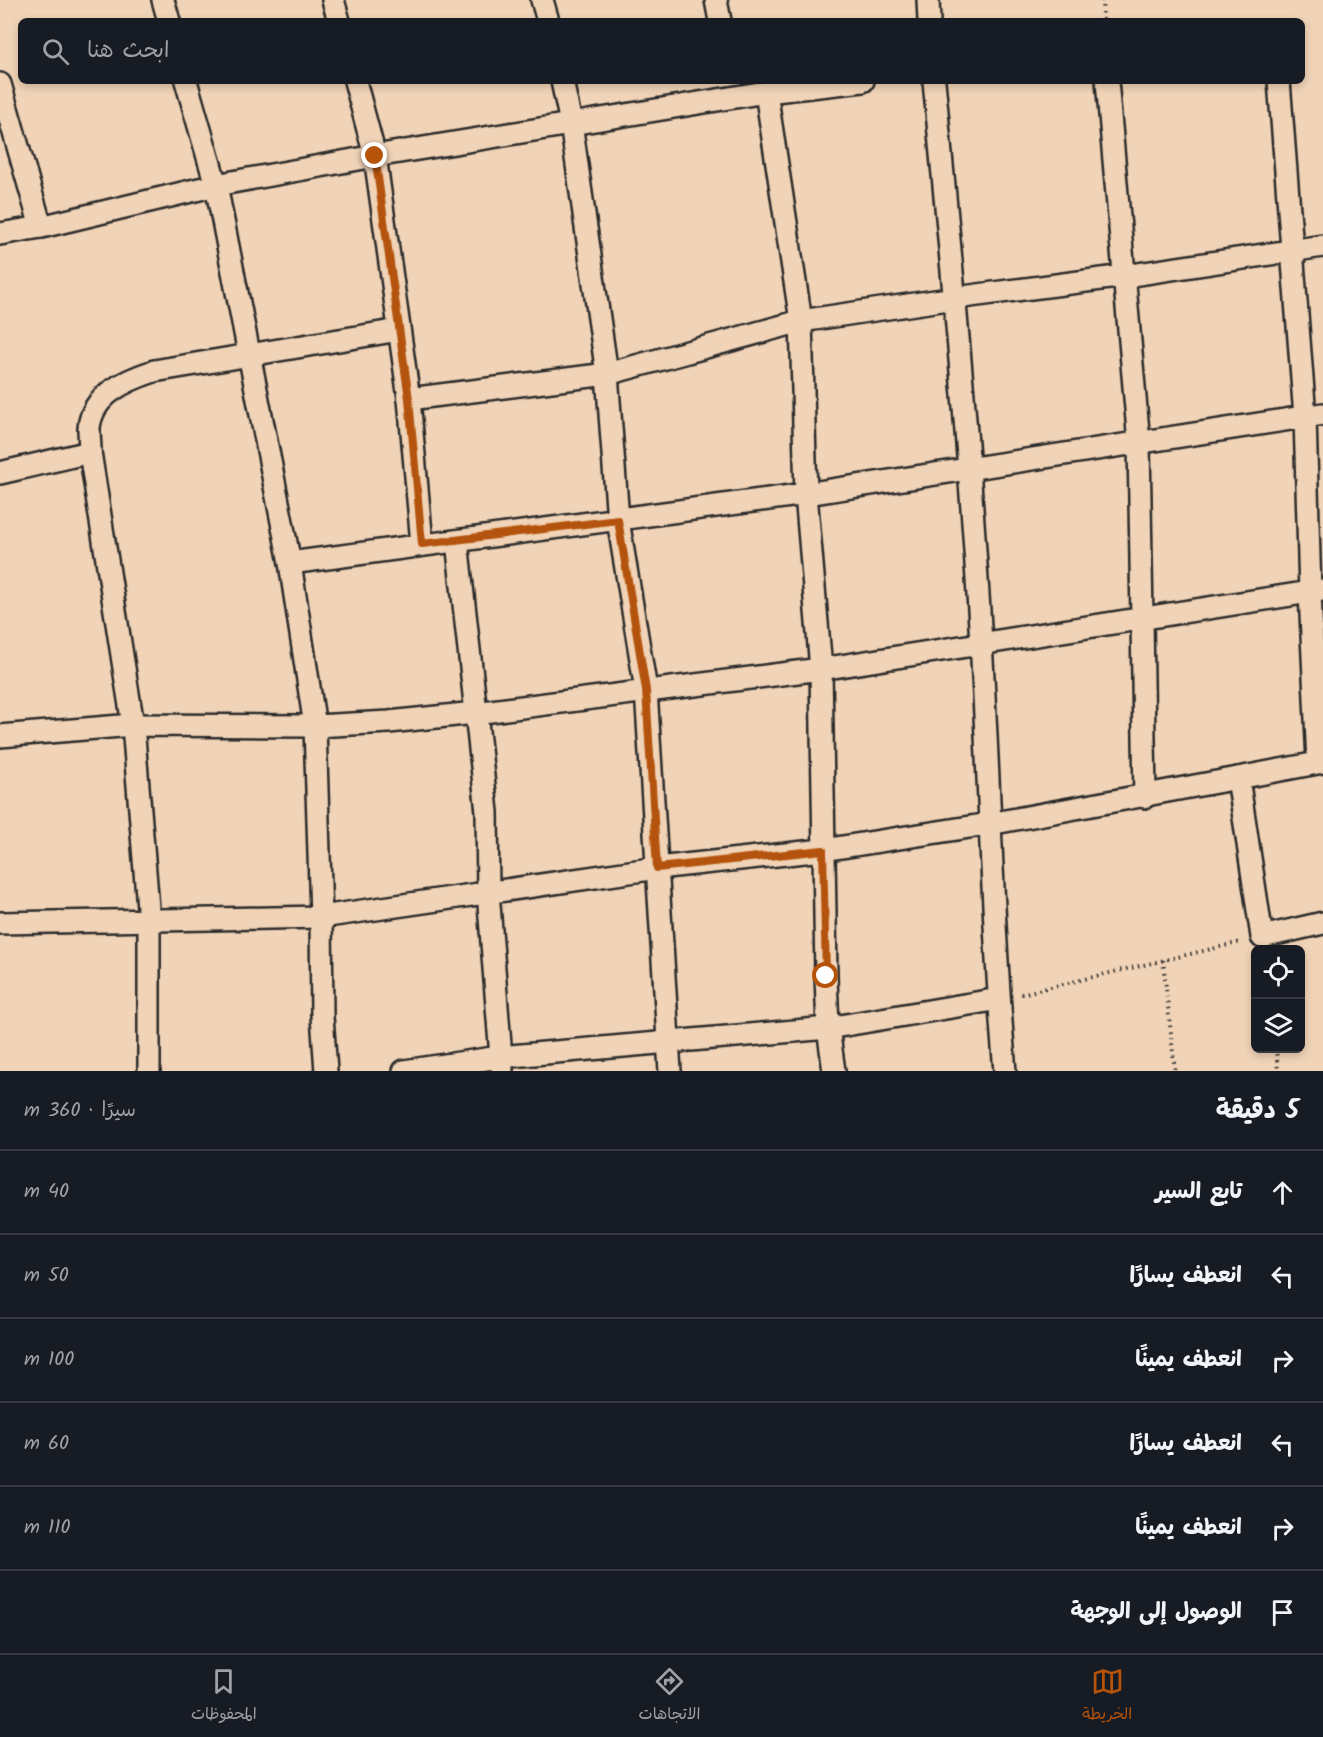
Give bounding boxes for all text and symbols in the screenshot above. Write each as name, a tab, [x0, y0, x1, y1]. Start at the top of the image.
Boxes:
search box	[18, 18, 1305, 84]
text: ابحث هنا	[87, 34, 169, 69]
icon: search	[39, 35, 72, 68]
route end	[361, 142, 387, 168]
map controls	[1251, 945, 1305, 1053]
button: locate	[1251, 945, 1305, 999]
route start	[812, 962, 838, 988]
button: layers	[1251, 999, 1305, 1053]
text: 5 دقيقة	[1216, 1090, 1299, 1132]
text: سيرًا · 360 m	[24, 1095, 136, 1127]
text: تابع السير	[1155, 1175, 1242, 1210]
text: 40 m	[24, 1176, 69, 1208]
icon: ahead	[1266, 1176, 1299, 1209]
text: انعطف يسارًا	[1130, 1259, 1242, 1294]
text: 50 m	[24, 1260, 69, 1292]
icon: left	[1266, 1260, 1299, 1293]
text: انعطف يمينًا	[1135, 1343, 1242, 1378]
text: 100 m	[24, 1344, 74, 1376]
icon: right	[1266, 1344, 1299, 1377]
text: انعطف يسارًا	[1130, 1427, 1242, 1462]
text: 60 m	[24, 1428, 69, 1460]
icon: left	[1266, 1428, 1299, 1461]
text: انعطف يمينًا	[1135, 1511, 1242, 1546]
text: 110 m	[24, 1512, 71, 1544]
icon: right	[1266, 1512, 1299, 1545]
text: الوصول إلى الوجهة	[1070, 1595, 1242, 1630]
icon: arrive	[1266, 1596, 1299, 1629]
tab: المحفوظات	[191, 1665, 257, 1728]
tab: الاتجاهات	[639, 1665, 700, 1728]
tab: الخريطة	[1082, 1665, 1132, 1728]

